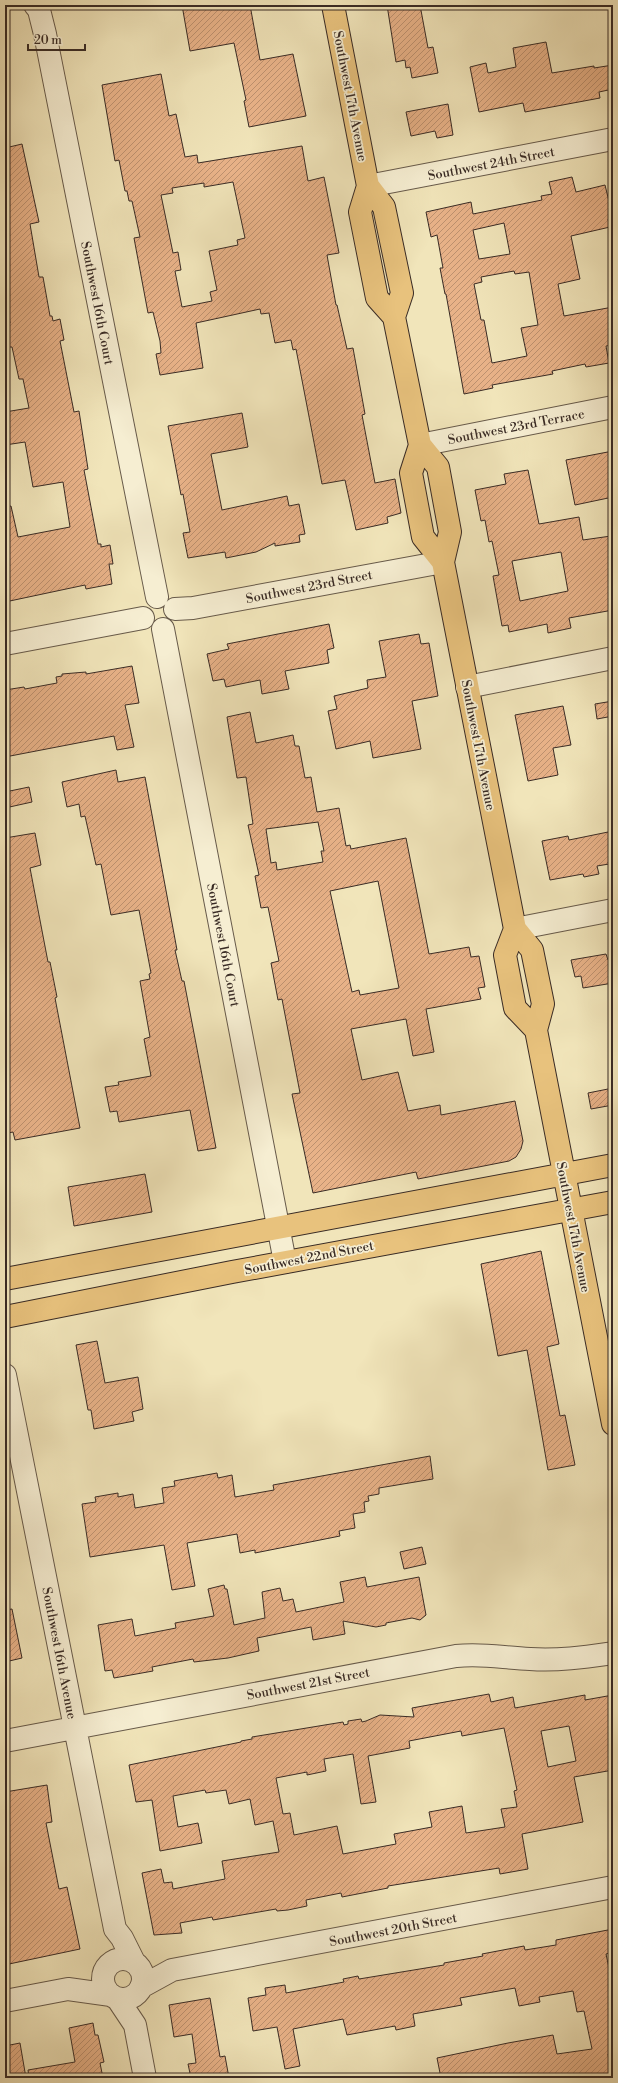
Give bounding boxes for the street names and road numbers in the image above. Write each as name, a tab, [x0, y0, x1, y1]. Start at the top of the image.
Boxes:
street label: Southwest 17th Avenue	[330, 30, 371, 163]
street label: Southwest 24th Street	[426, 144, 556, 184]
street label: Southwest 16th Court	[77, 240, 117, 367]
street label: Southwest 23rd Terrace	[446, 406, 586, 448]
street label: Southwest 23rd Street	[245, 567, 374, 607]
street label: Southwest 17th Avenue	[458, 679, 499, 812]
street label: Southwest 16th Court	[203, 882, 243, 1009]
street label: Southwest 17th Avenue	[553, 1161, 594, 1294]
street label: Southwest 22nd Street	[243, 1238, 375, 1278]
street label: Southwest 16th Avenue	[38, 1586, 80, 1721]
street label: Southwest 21st Street	[245, 1664, 371, 1704]
street label: Southwest 20th Street	[328, 1910, 459, 1950]

